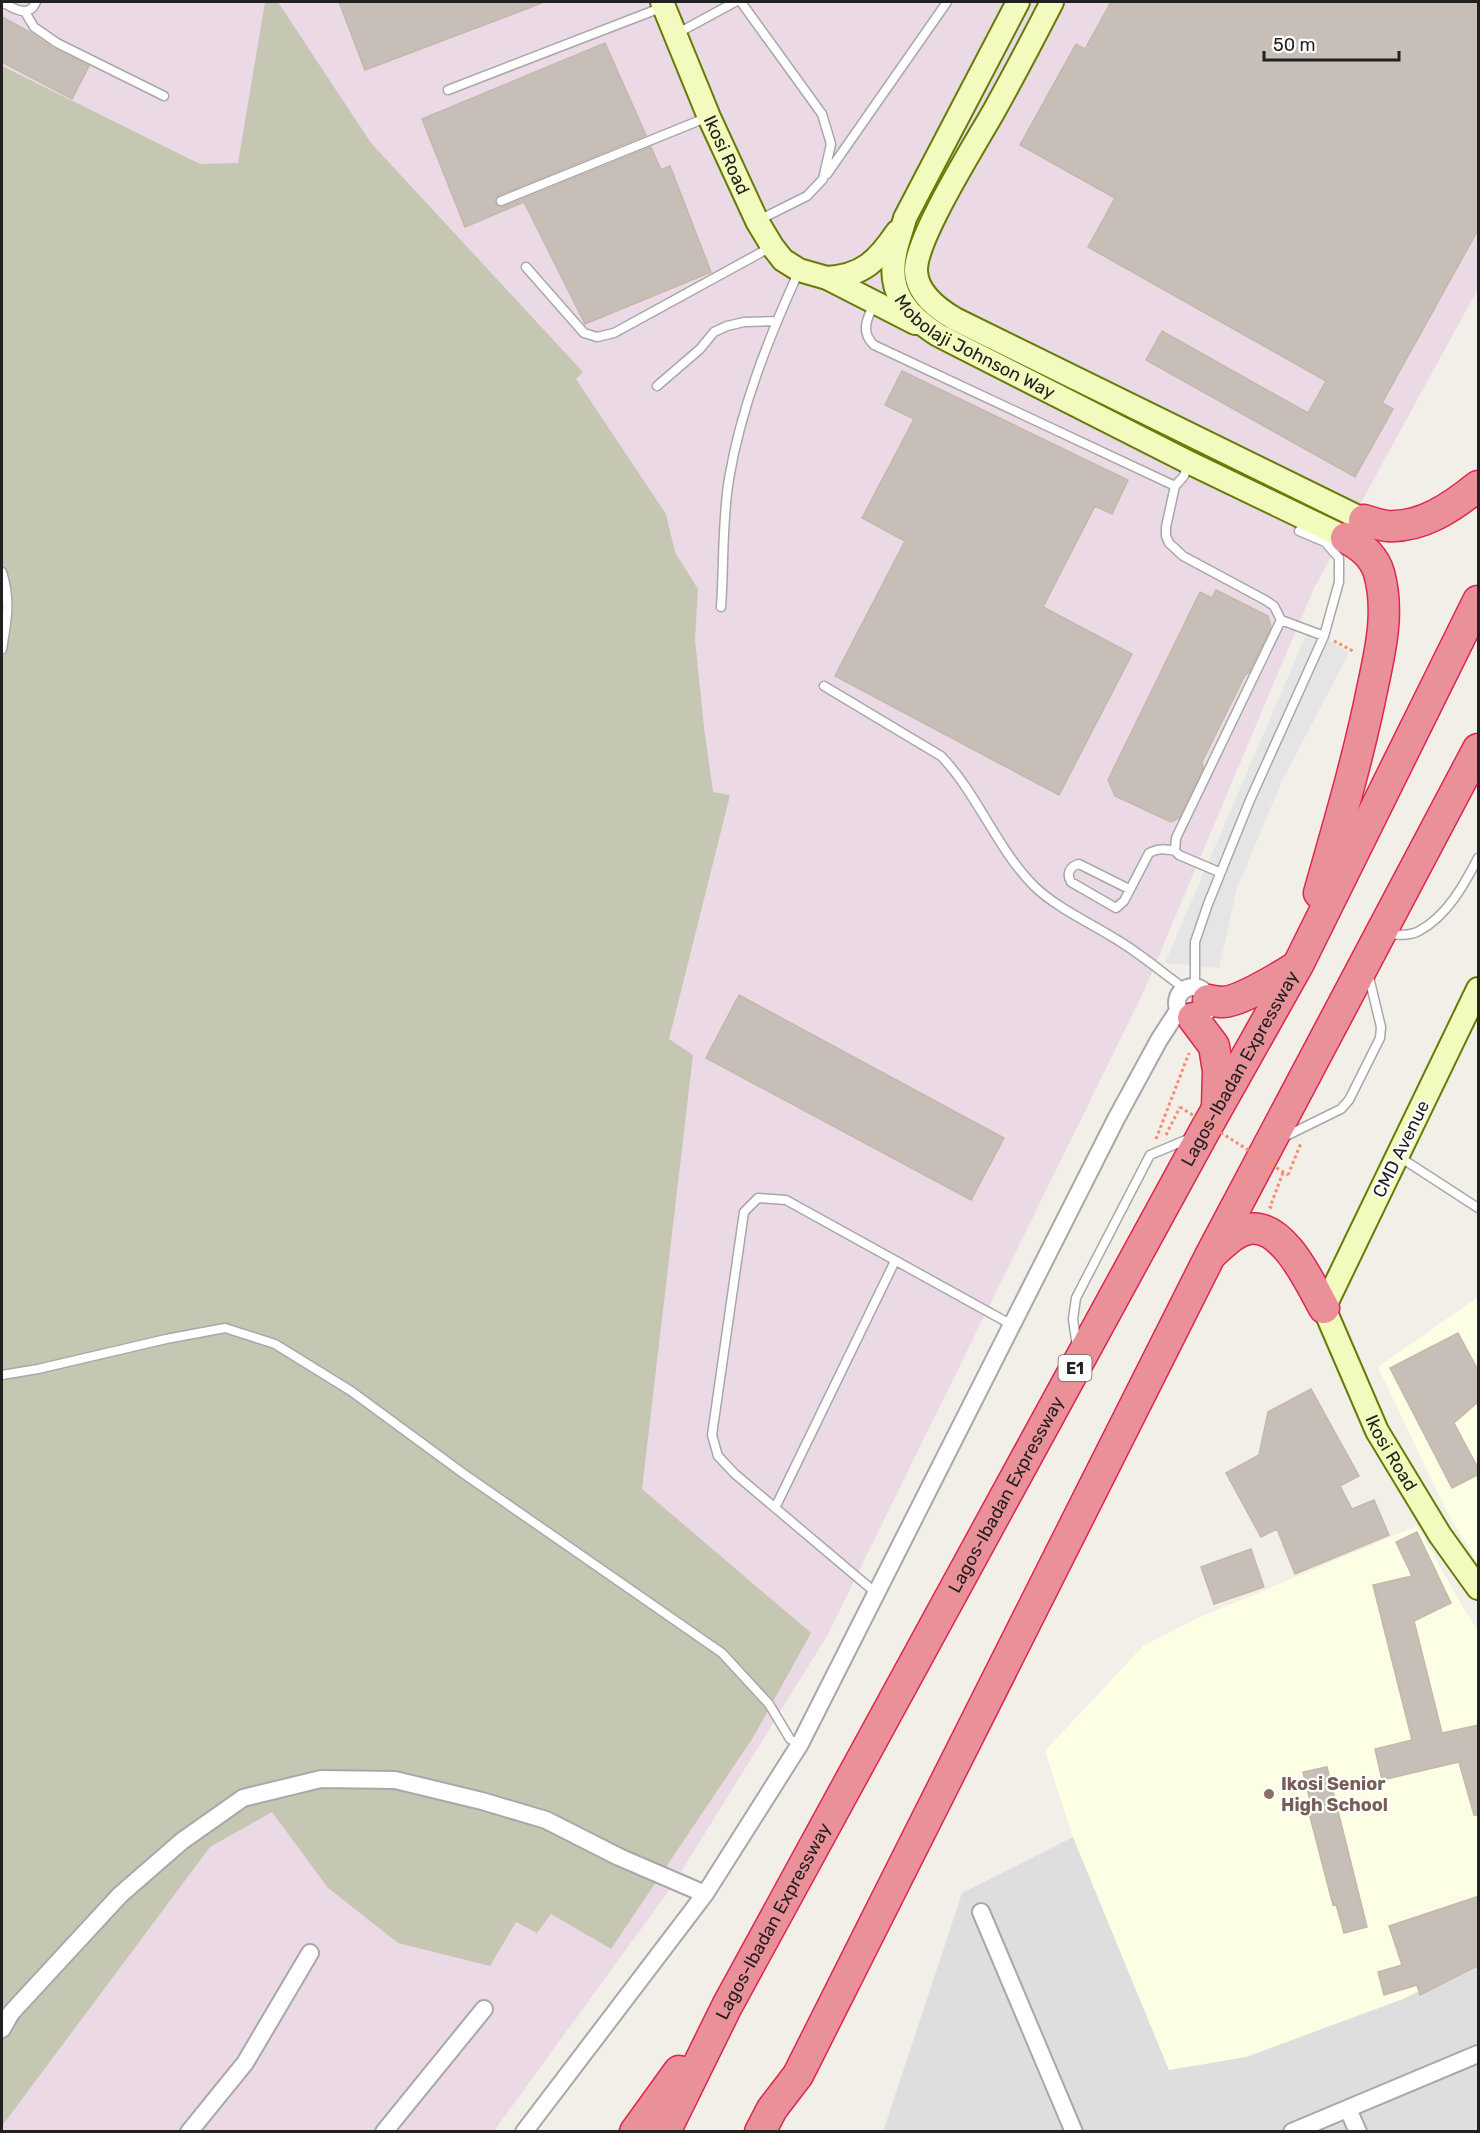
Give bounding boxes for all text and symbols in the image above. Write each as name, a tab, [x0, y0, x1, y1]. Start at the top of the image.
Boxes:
scale bar	[1264, 24, 1399, 62]
text: 50 m	[1273, 34, 1316, 56]
street label: Ikosi Road	[699, 112, 754, 198]
street label: Mobolaji Johnson Way	[889, 291, 1059, 404]
street label: Lagos-Ibadan Expressway	[1176, 967, 1303, 1170]
street label: CMD Avenue	[1368, 1097, 1434, 1201]
road number: E1	[1058, 1355, 1092, 1381]
street label: Lagos-Ibadan Expressway	[944, 1393, 1069, 1597]
street label: Ikosi Road	[1360, 1411, 1422, 1495]
place label: Ikosi Senior High School	[1281, 1773, 1388, 1816]
marker: Ikosi Senior High School	[1262, 1787, 1276, 1801]
street label: Lagos-Ibadan Expressway	[711, 1819, 836, 2023]

